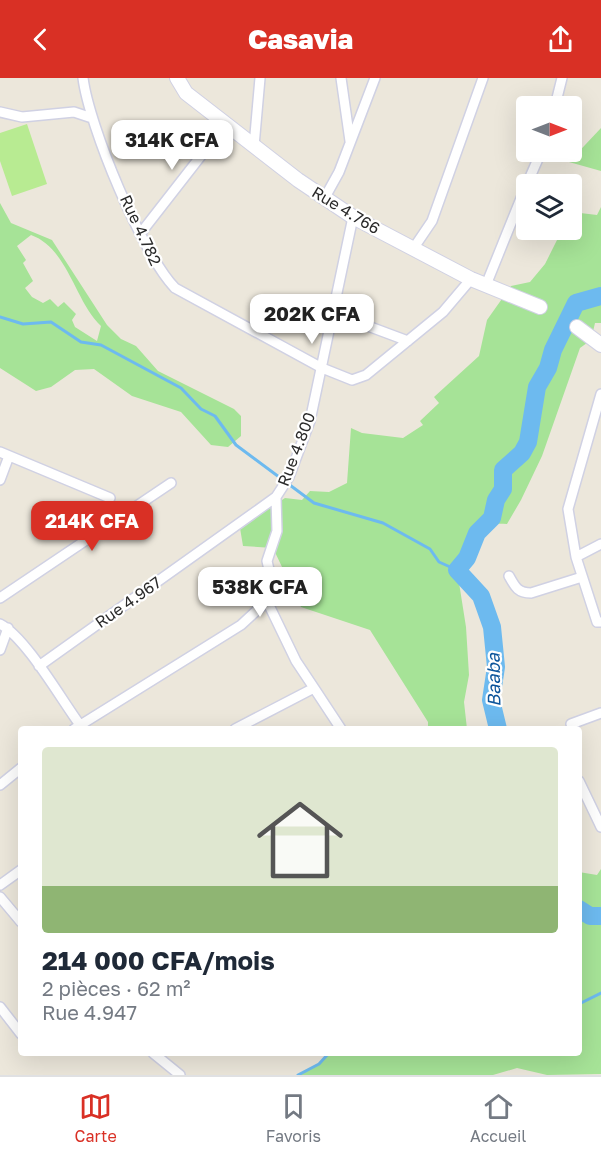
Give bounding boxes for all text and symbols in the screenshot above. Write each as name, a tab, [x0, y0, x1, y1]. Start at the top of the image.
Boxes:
icon: back	[24, 23, 57, 56]
text: Casavia	[248, 23, 353, 55]
icon: share	[544, 23, 577, 56]
north arrow	[516, 96, 582, 162]
map controls	[516, 96, 582, 240]
pin: 314K CFA	[110, 120, 234, 171]
text: 314K CFA	[125, 127, 219, 151]
button: layers	[516, 174, 582, 240]
street label: Rue 4.766	[308, 182, 384, 238]
street label: Rue 4.782	[116, 192, 166, 268]
pin: 202K CFA	[250, 294, 374, 345]
text: 202K CFA	[264, 301, 360, 325]
street label: Rue 4.800	[273, 409, 319, 489]
pin: 214K CFA	[30, 501, 154, 552]
text: 214K CFA	[45, 508, 139, 532]
pin: 538K CFA	[198, 567, 322, 618]
street label: Rue 4.967	[91, 572, 165, 632]
text: 538K CFA	[212, 574, 308, 598]
water label: Baaba	[482, 652, 504, 707]
icon: home	[246, 786, 354, 894]
text: 214 000 CFA/mois	[42, 945, 275, 976]
text: 2 pièces · 62 m²	[42, 976, 191, 1000]
text: Rue 4.947	[42, 1000, 137, 1024]
tab: Carte	[75, 1090, 117, 1146]
tab: Favoris	[266, 1090, 321, 1146]
tab: Accueil	[470, 1090, 526, 1146]

